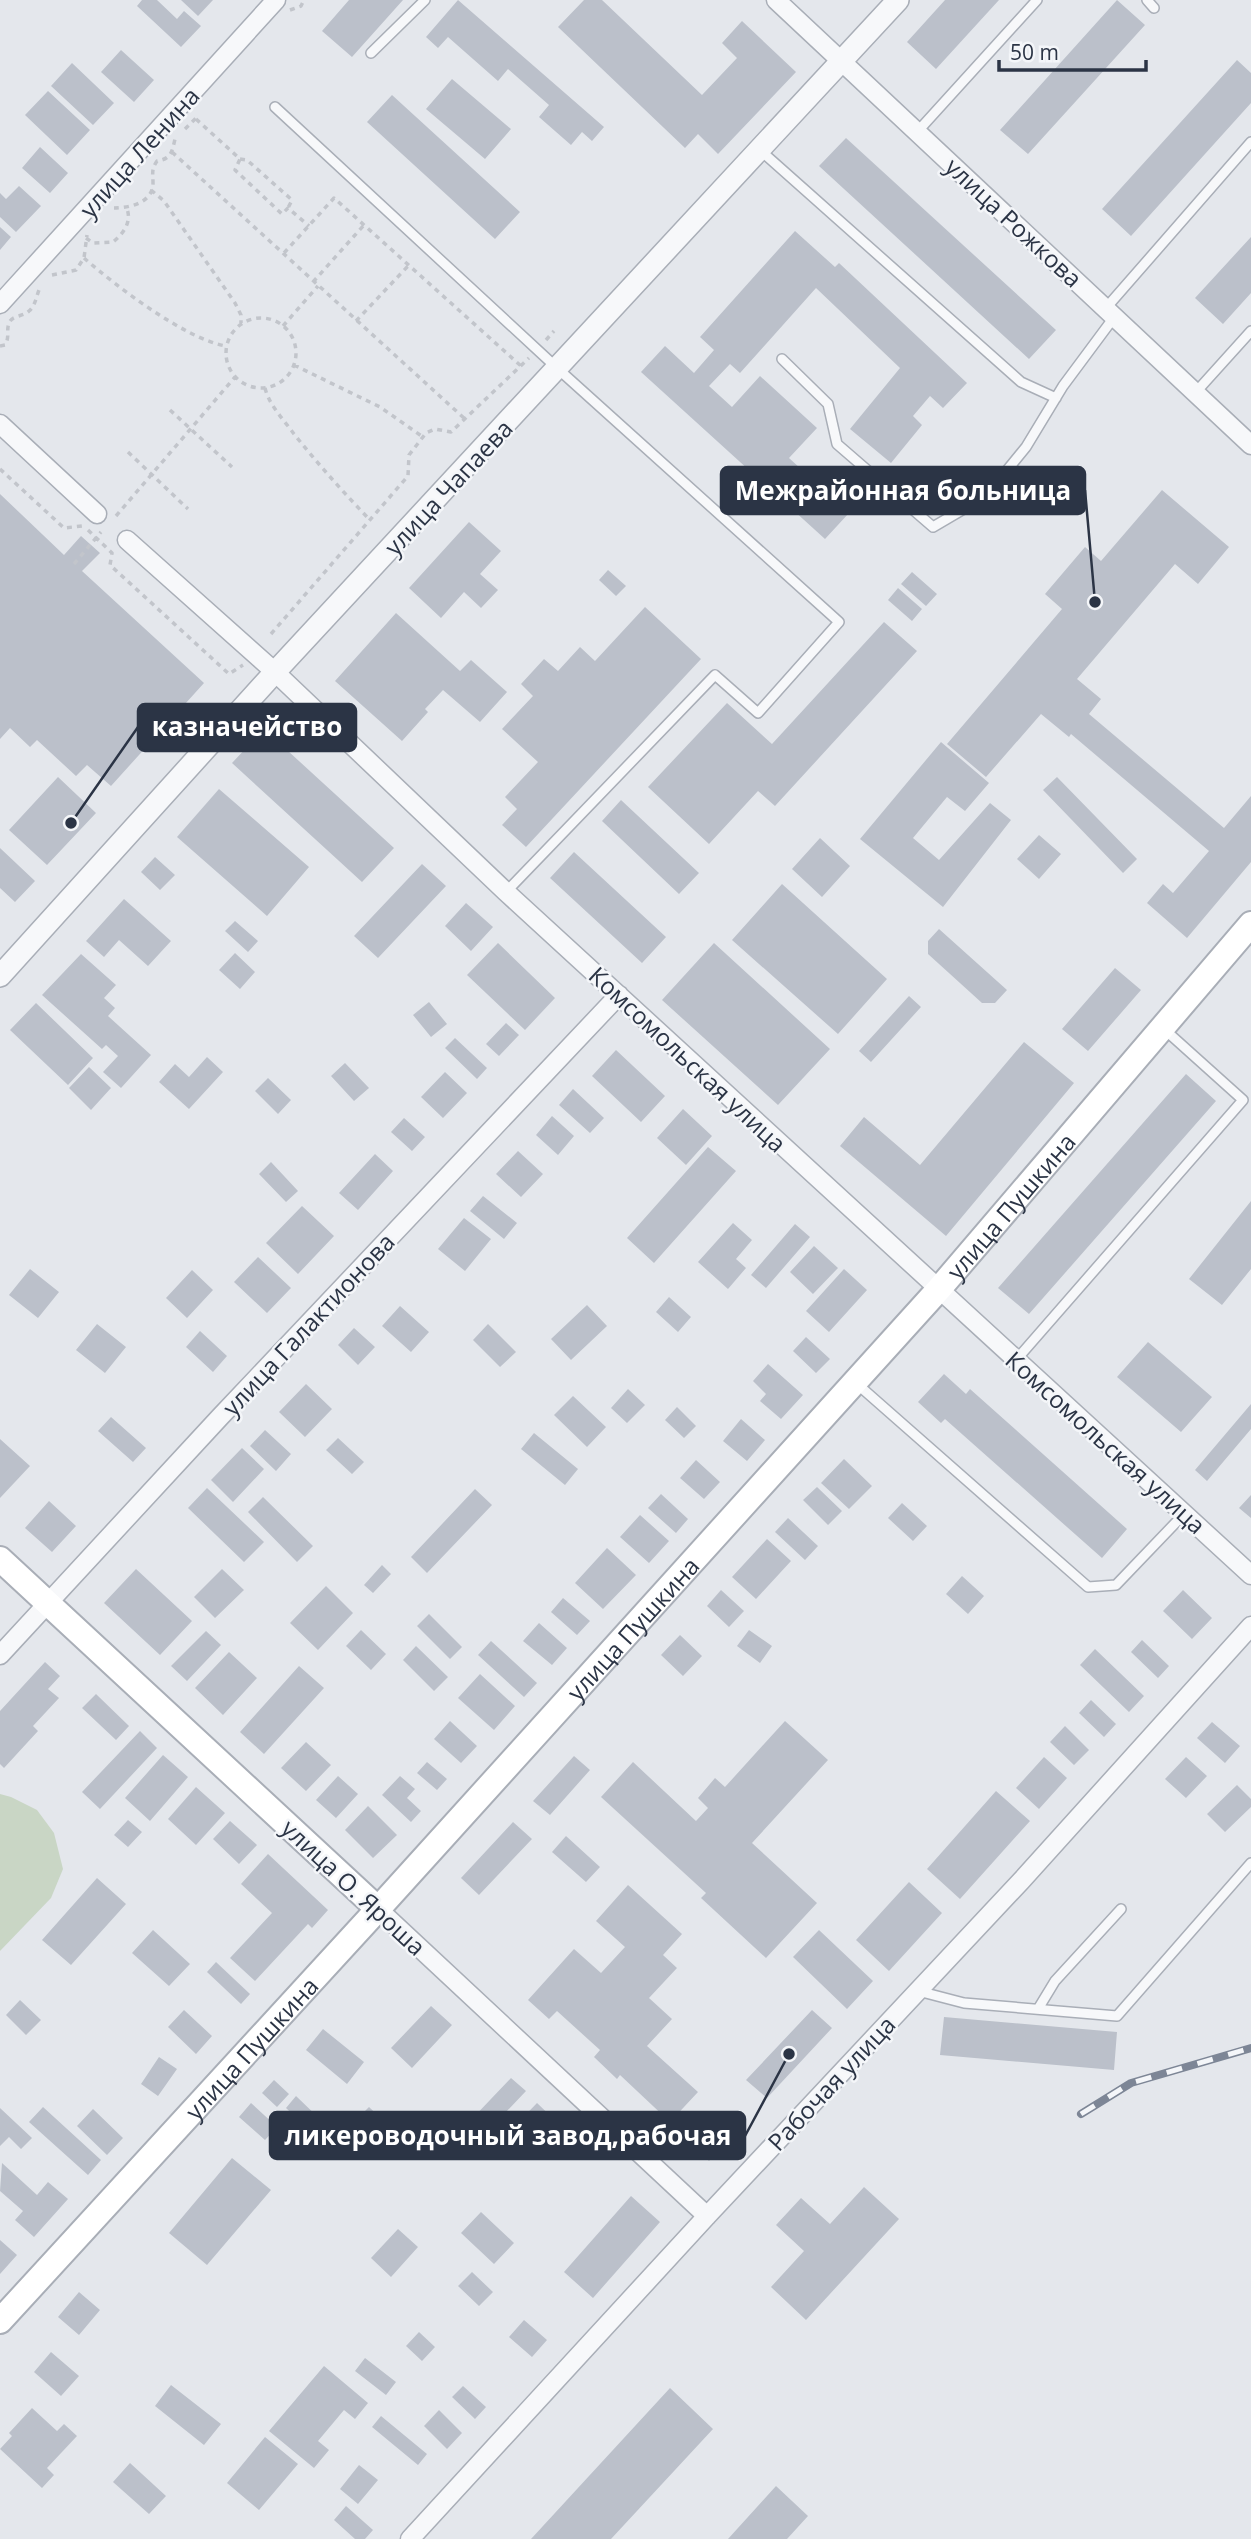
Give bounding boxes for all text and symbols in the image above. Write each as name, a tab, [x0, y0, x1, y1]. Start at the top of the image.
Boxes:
scale bar	[999, 28, 1146, 72]
text: 50 m	[1010, 38, 1059, 66]
street label: улица Ленина	[72, 80, 206, 224]
street label: улица Рожкова	[938, 150, 1090, 294]
street label: улица Чапаева	[376, 412, 520, 562]
callout: Межрайонная больница	[721, 467, 1085, 514]
text: Межрайонная больница	[735, 472, 1071, 508]
callout: казначейство	[138, 704, 356, 751]
text: казначейство	[152, 708, 342, 744]
street label: Комсомольская улица	[582, 959, 794, 1159]
street label: улица Пушкина	[938, 1125, 1082, 1286]
street label: улица Галактионова	[215, 1225, 401, 1423]
street label: Комсомольская улица	[999, 1343, 1213, 1541]
street label: улица Пушкина	[559, 1549, 706, 1707]
street label: улица О. Яроша	[275, 1812, 433, 1962]
street label: улица Пушкина	[177, 1969, 325, 2126]
street label: Рабочая улица	[760, 2008, 902, 2158]
callout: ликероводочный завод,рабочая	[270, 2112, 745, 2159]
text: ликероводочный завод,рабочая	[284, 2117, 732, 2153]

